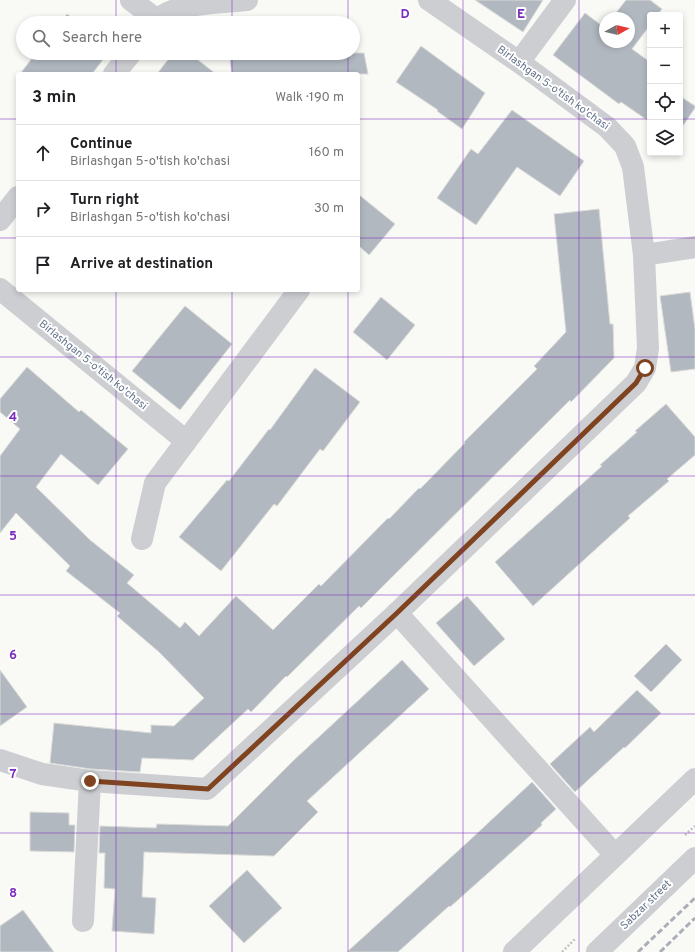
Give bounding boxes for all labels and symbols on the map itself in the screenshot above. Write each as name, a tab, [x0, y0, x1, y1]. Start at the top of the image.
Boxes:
text: D	[400, 7, 410, 23]
text: E	[517, 7, 525, 23]
north arrow	[599, 12, 635, 48]
street label: Birlashgan 5-o'tish ko'chasi	[494, 43, 612, 133]
street label: Birlashgan 5-o'tish ko'chasi	[36, 317, 150, 413]
route start	[636, 359, 654, 377]
text: 4	[9, 410, 17, 426]
text: 5	[9, 529, 17, 545]
text: 6	[9, 648, 17, 664]
text: 7	[10, 767, 17, 783]
route end	[81, 772, 99, 790]
street label: Sabzar street	[618, 877, 674, 933]
text: 8	[9, 886, 17, 902]

